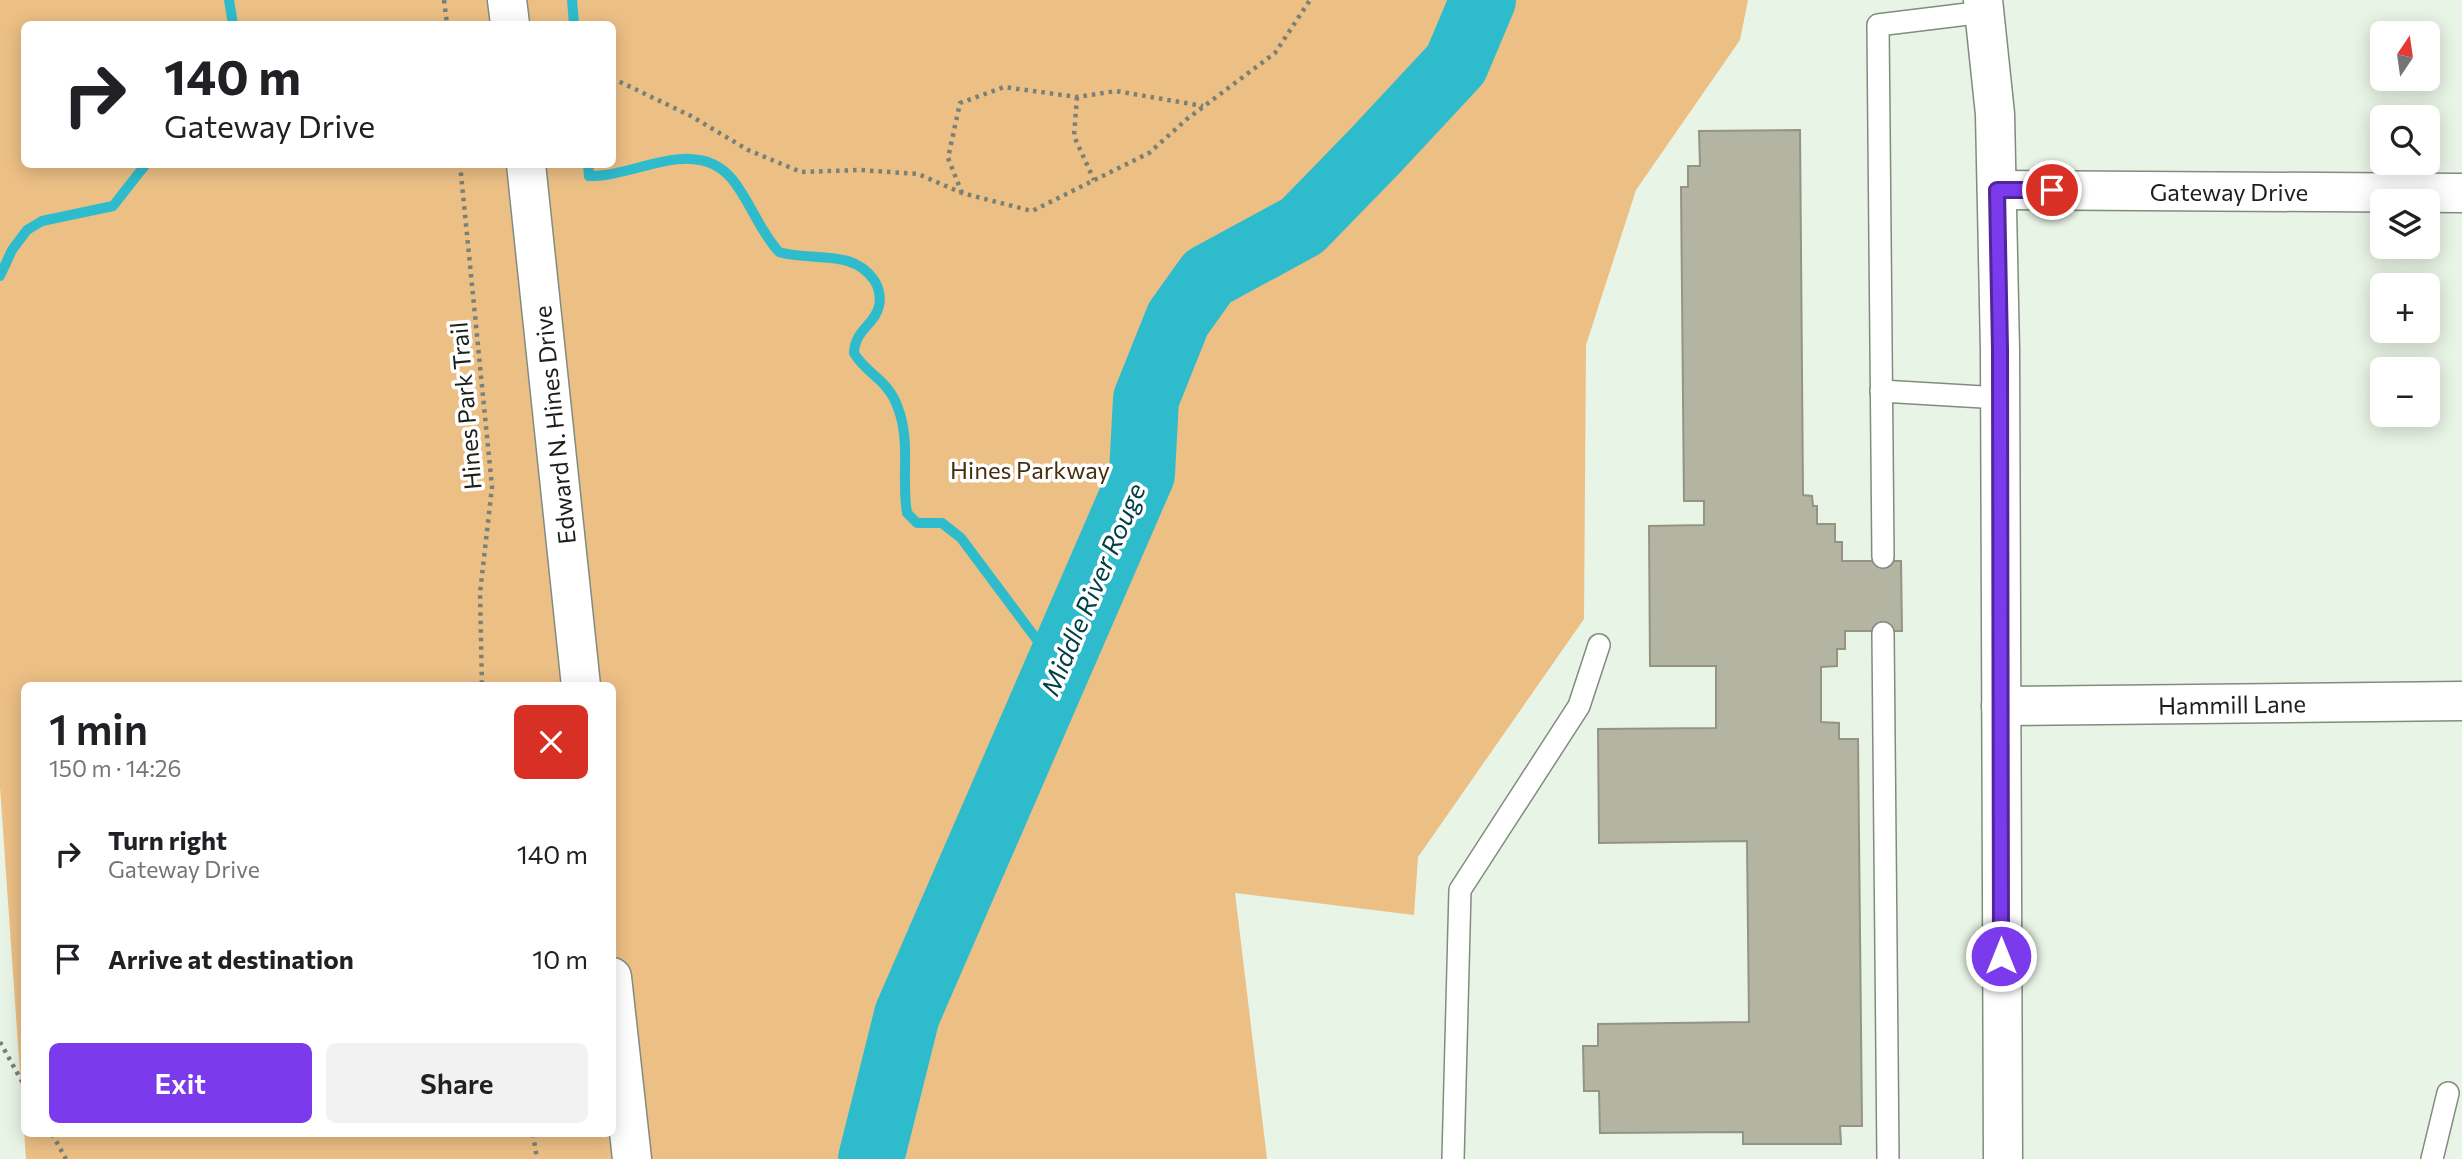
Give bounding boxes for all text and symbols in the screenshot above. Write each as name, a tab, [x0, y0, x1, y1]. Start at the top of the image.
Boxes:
north arrow	[2370, 21, 2440, 91]
map controls	[2370, 21, 2440, 427]
text: 140 m	[164, 45, 301, 105]
icon: right	[49, 49, 140, 140]
text: Gateway Drive	[164, 105, 375, 145]
button: search	[2370, 105, 2440, 175]
pin	[2022, 160, 2082, 220]
icon: arrive	[2033, 171, 2071, 209]
street label: Gateway Drive	[2150, 177, 2308, 206]
button: layers	[2370, 189, 2440, 259]
button: +	[2370, 273, 2440, 343]
street label: Edward N. Hines Drive	[527, 304, 581, 546]
street label: Hines Park Trail	[443, 321, 487, 491]
button: −	[2370, 357, 2440, 427]
park label: Hines Parkway	[950, 455, 1110, 484]
water label: Middle River Rouge	[1033, 478, 1151, 700]
street label: Hammill Lane	[2158, 688, 2306, 720]
text: 1 min	[49, 702, 148, 754]
button: close	[514, 705, 588, 779]
text: 150 m · 14:26	[49, 754, 181, 782]
text: Turn right	[108, 824, 227, 855]
icon: right	[49, 835, 87, 873]
text: 140 m	[517, 838, 588, 869]
text: Gateway Drive	[108, 855, 260, 883]
position arrow	[1964, 919, 2038, 993]
icon: arrive	[49, 940, 87, 978]
text: Arrive at destination	[108, 943, 354, 974]
text: 10 m	[532, 943, 588, 974]
button: Exit	[49, 1043, 312, 1123]
button: Share	[326, 1043, 588, 1123]

